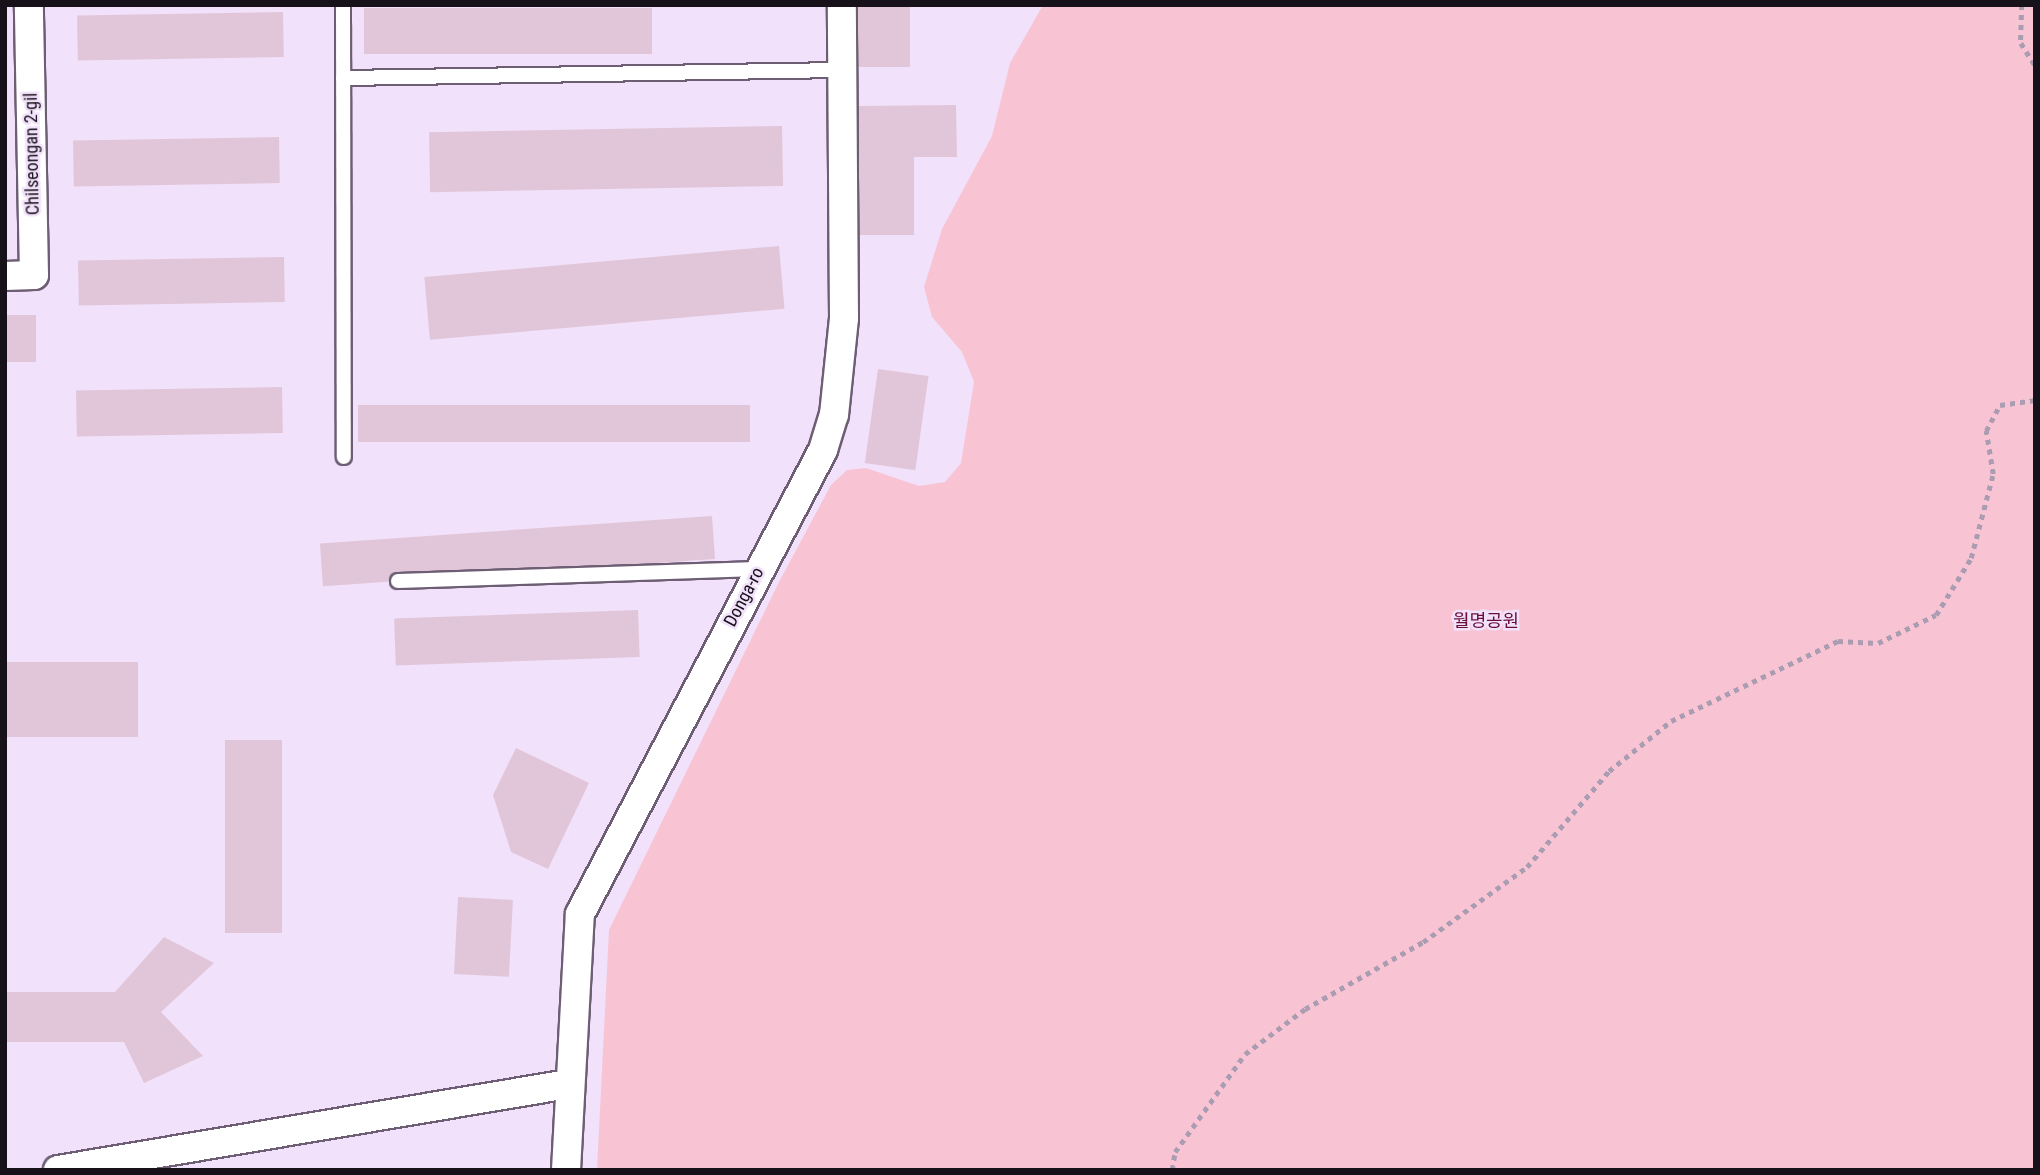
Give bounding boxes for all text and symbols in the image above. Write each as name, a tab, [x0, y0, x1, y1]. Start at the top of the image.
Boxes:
street label: Chilseongan 2-gil	[20, 93, 44, 215]
street label: Donga-ro	[719, 564, 769, 630]
park label: 월명공원	[1453, 610, 1519, 632]

